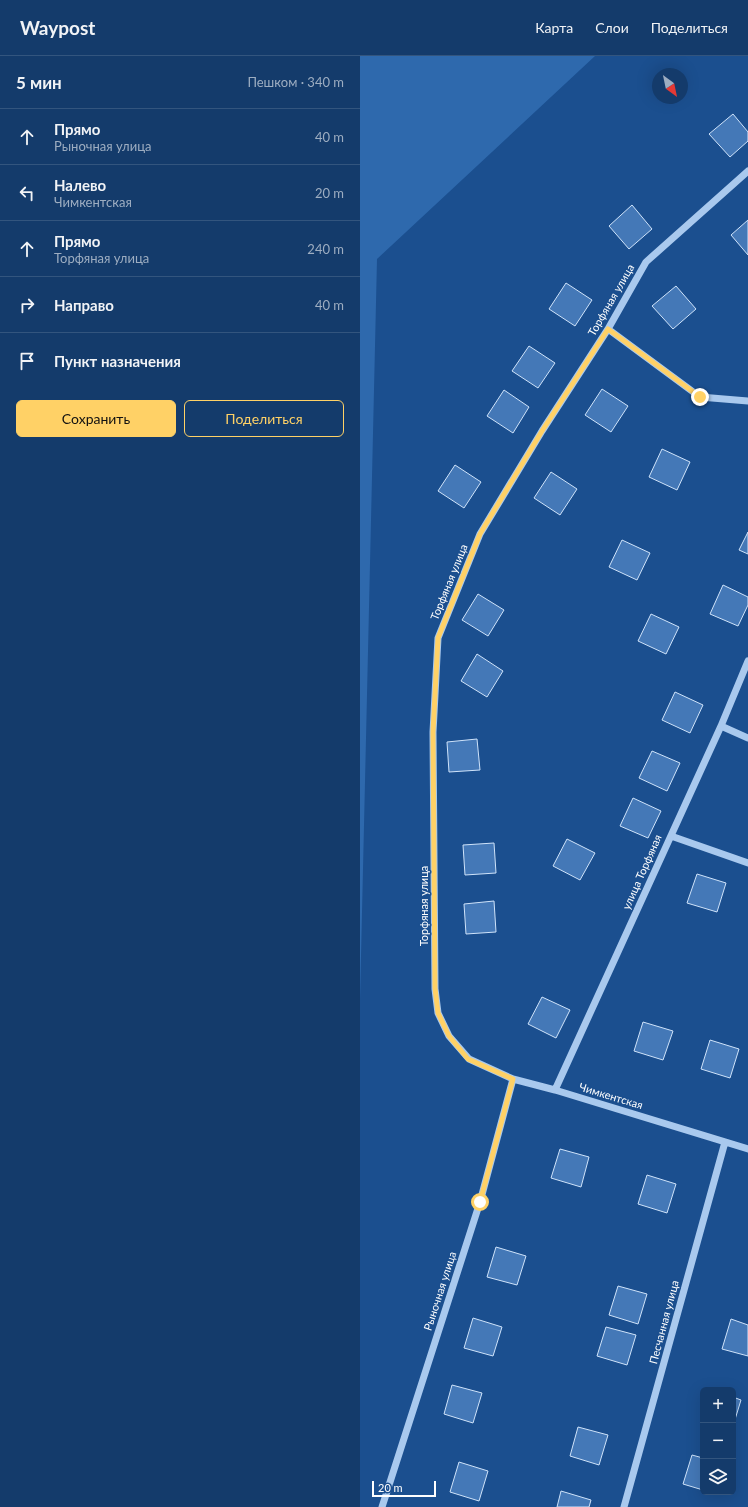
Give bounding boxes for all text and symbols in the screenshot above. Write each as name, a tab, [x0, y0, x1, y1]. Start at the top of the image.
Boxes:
text: Waypost	[20, 16, 95, 39]
text: Карта	[535, 19, 573, 36]
text: Слои	[595, 19, 629, 36]
text: Поделиться	[651, 19, 728, 36]
north arrow	[652, 68, 688, 104]
text: 5 мин	[16, 72, 62, 93]
text: Пешком · 340 m	[247, 74, 344, 90]
text: Прямо	[54, 120, 100, 138]
icon: ahead	[16, 126, 38, 148]
text: 40 m	[315, 129, 344, 145]
text: Рыночная улица	[54, 138, 151, 154]
text: Налево	[54, 176, 106, 194]
icon: left	[16, 182, 38, 204]
text: 20 m	[315, 185, 344, 201]
text: Чимкентская	[54, 194, 132, 210]
text: Прямо	[54, 232, 100, 250]
icon: ahead	[16, 238, 38, 260]
text: 240 m	[307, 241, 344, 257]
text: Торфяная улица	[54, 250, 149, 266]
street label: Торфяная улица	[585, 262, 636, 338]
icon: right	[16, 294, 38, 316]
text: Направо	[54, 296, 114, 314]
text: 40 m	[315, 297, 344, 313]
icon: arrive	[16, 350, 38, 372]
text: Пункт назначения	[54, 352, 181, 370]
route end	[691, 388, 709, 406]
button: Сохранить	[16, 400, 176, 437]
button: Поделиться	[184, 400, 344, 437]
street label: Торфяная улица	[427, 542, 470, 622]
street label: улица Торфяная	[619, 832, 664, 911]
street label: Торфяная улица	[417, 866, 430, 946]
street label: Чимкентская	[578, 1080, 645, 1111]
route start	[471, 1193, 489, 1211]
street label: Рыночная улица	[421, 1250, 458, 1332]
street label: Песчанная улица	[646, 1279, 681, 1365]
map controls	[700, 1387, 736, 1495]
button: +	[700, 1387, 736, 1423]
button: −	[700, 1423, 736, 1459]
button: layers	[700, 1459, 736, 1495]
scale bar	[372, 1479, 436, 1498]
text: 20 m	[378, 1481, 403, 1494]

